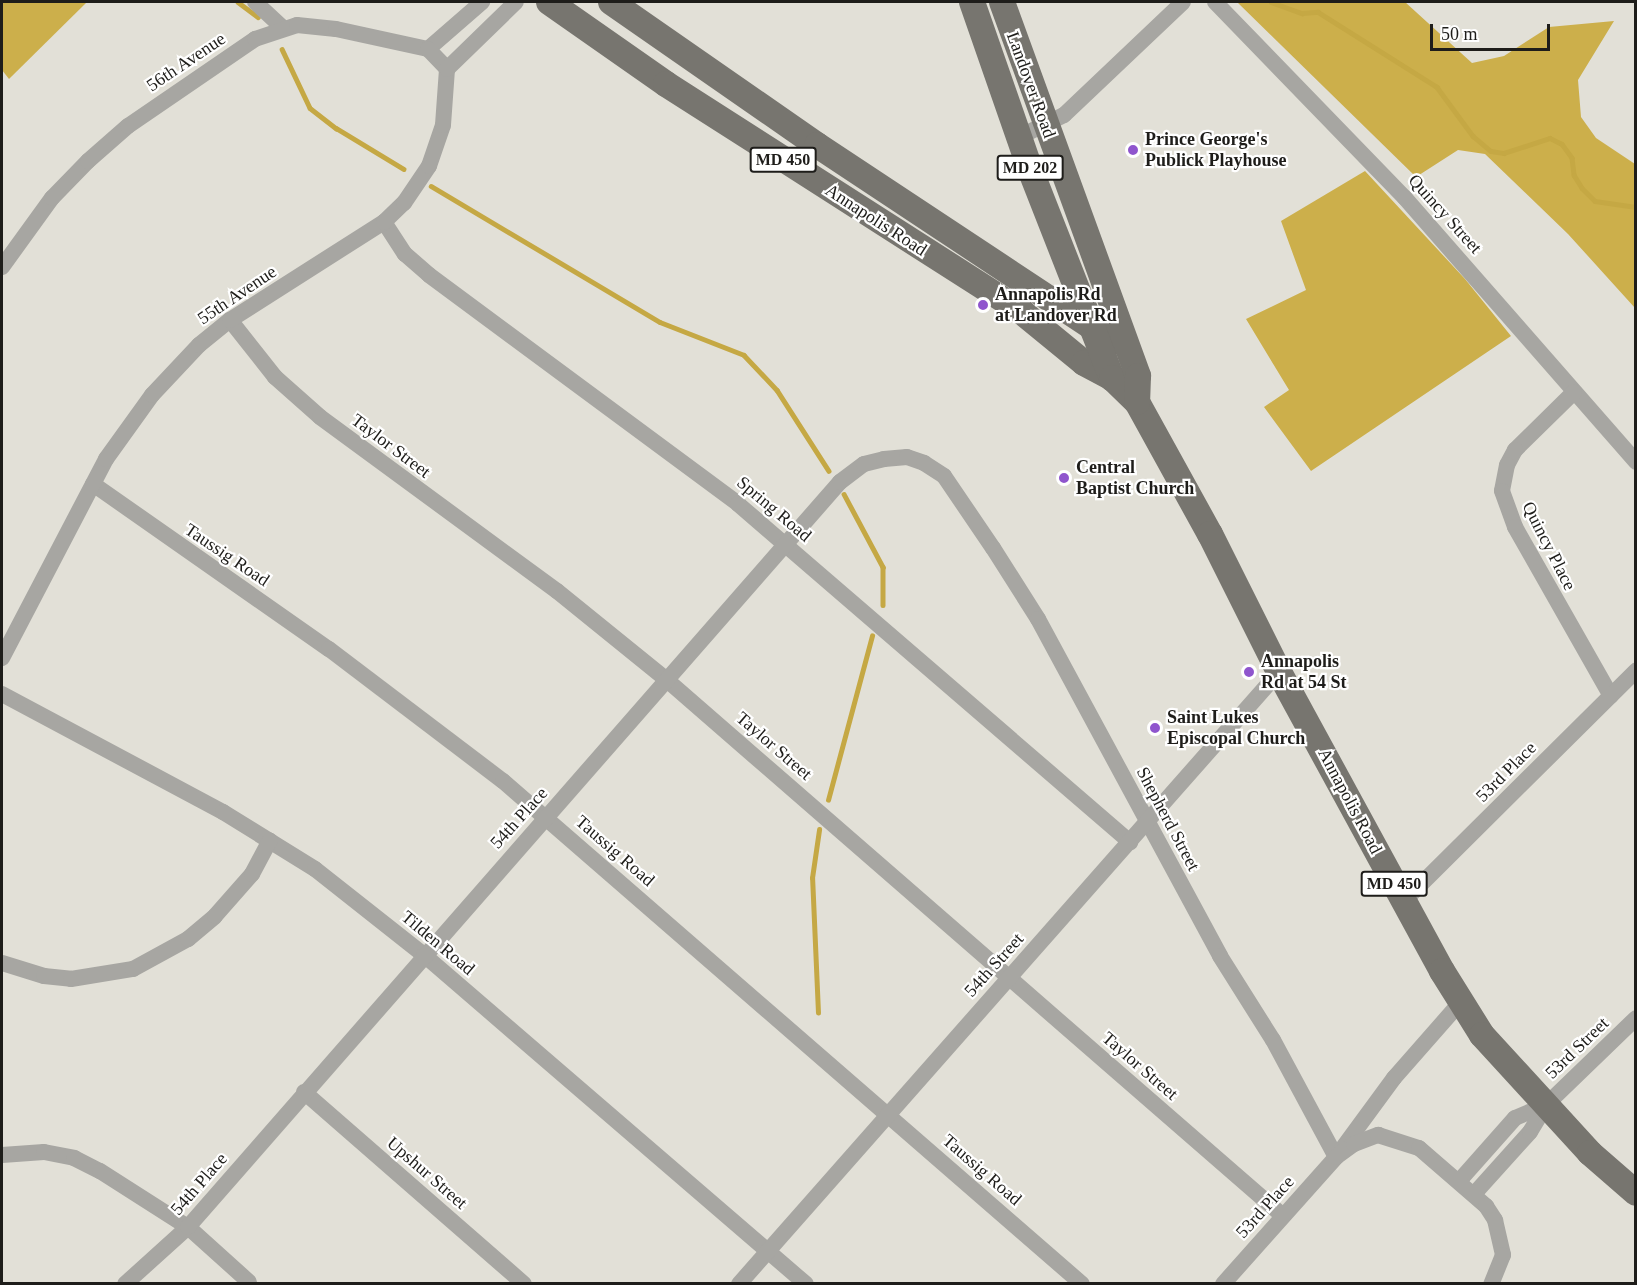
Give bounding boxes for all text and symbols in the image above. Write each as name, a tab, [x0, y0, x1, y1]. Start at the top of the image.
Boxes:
scale bar	[1433, 12, 1553, 50]
text: 50 m	[1441, 24, 1478, 44]
street label: 56th Avenue	[142, 28, 230, 96]
street label: Landover Road	[1002, 29, 1060, 141]
place label: Prince George's Publick Playhouse	[1145, 129, 1287, 172]
marker: Prince George's Publick Playhouse	[1126, 143, 1140, 157]
road number: MD 450	[748, 147, 818, 173]
road number: MD 202	[996, 155, 1064, 181]
street label: Quincy Street	[1404, 170, 1486, 258]
street label: Annapolis Road	[821, 179, 931, 261]
street label: 55th Avenue	[193, 261, 281, 329]
place label: Annapolis Rd at Landover Rd	[995, 284, 1117, 326]
marker: Annapolis Rd at Landover Rd	[976, 298, 990, 312]
street label: Taylor Street	[347, 409, 435, 483]
place label: Central Baptist Church	[1076, 457, 1194, 500]
marker: Central Baptist Church	[1057, 471, 1071, 485]
street label: Spring Road	[732, 472, 816, 546]
street label: Quincy Place	[1517, 498, 1581, 594]
street label: Taussig Road	[181, 519, 273, 591]
place label: Annapolis Rd at 54 St	[1261, 651, 1347, 694]
marker: Annapolis Rd at 54 St	[1242, 665, 1256, 679]
street label: Taylor Street	[732, 707, 816, 785]
place label: Saint Lukes Episcopal Church	[1167, 707, 1305, 750]
marker: Saint Lukes Episcopal Church	[1148, 721, 1162, 735]
street label: 53rd Place	[1471, 737, 1541, 807]
street label: Annapolis Road	[1313, 745, 1387, 857]
street label: Shepherd Street	[1132, 763, 1204, 875]
street label: 54th Place	[486, 783, 552, 853]
street label: Taussig Road	[571, 811, 659, 891]
road number: MD 450	[1360, 871, 1428, 897]
street label: Tilden Road	[397, 906, 479, 980]
street label: 54th Street	[960, 929, 1028, 1001]
street label: 53rd Street	[1541, 1013, 1613, 1083]
street label: Taylor Street	[1098, 1027, 1182, 1105]
street label: Taussig Road	[938, 1130, 1026, 1210]
street label: Upshur Street	[382, 1132, 472, 1214]
street label: 54th Place	[166, 1148, 232, 1220]
street label: 53rd Place	[1231, 1171, 1299, 1243]

